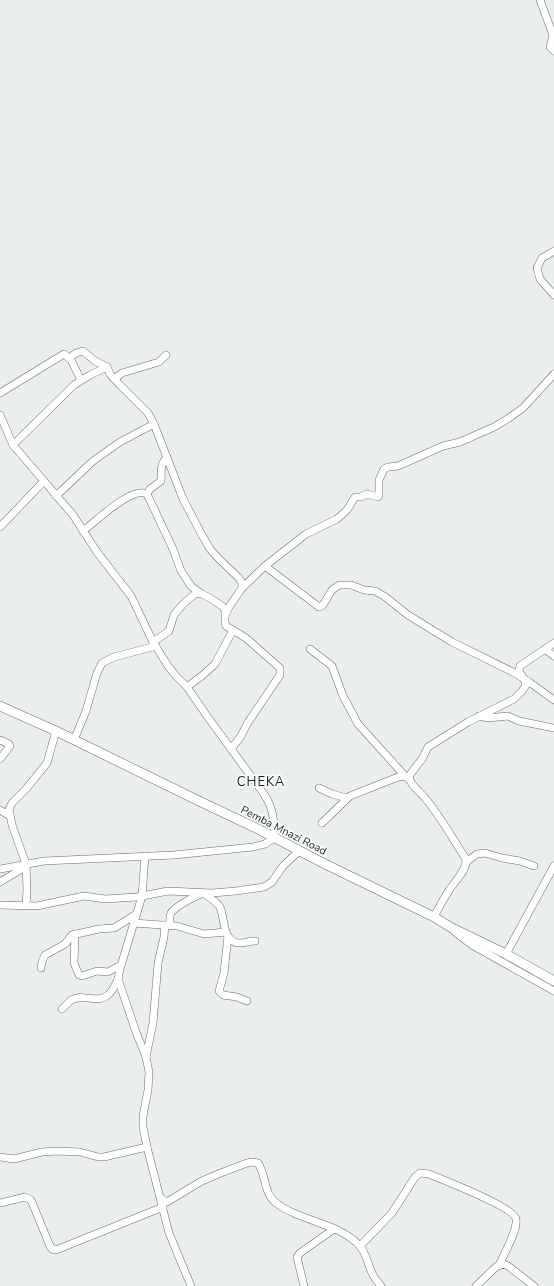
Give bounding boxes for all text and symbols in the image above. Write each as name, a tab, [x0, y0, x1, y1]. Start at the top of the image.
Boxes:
district label: CHEKA	[237, 773, 285, 791]
street label: Pemba Mnazi Road	[238, 802, 329, 859]

